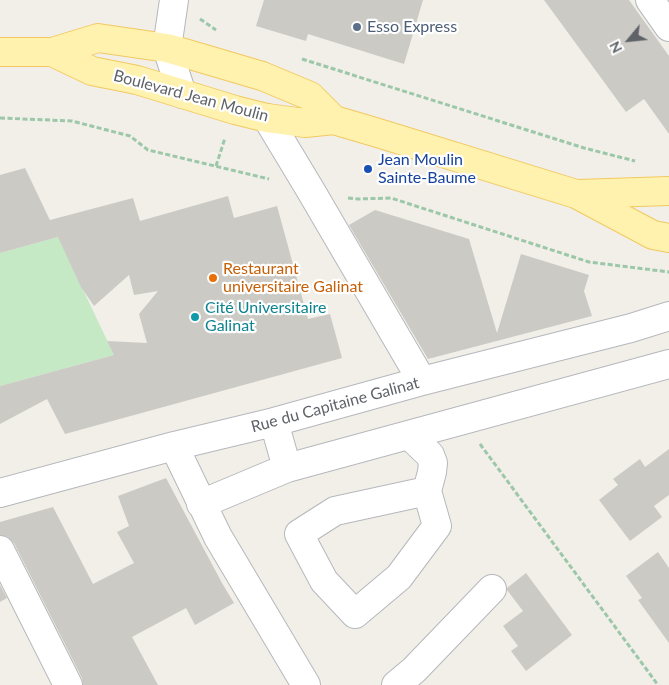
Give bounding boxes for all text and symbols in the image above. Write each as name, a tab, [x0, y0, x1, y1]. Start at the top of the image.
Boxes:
north arrow	[604, 15, 654, 65]
place label: Esso Express	[367, 17, 457, 37]
marker: Esso Express	[351, 21, 363, 33]
text: N	[605, 39, 625, 56]
street label: Boulevard Jean Moulin	[111, 66, 271, 126]
place label: Jean Moulin Sainte-Baume	[378, 150, 476, 188]
marker: Jean Moulin Sainte-Baume	[362, 163, 374, 175]
place label: Restaurant universitaire Galinat	[223, 259, 363, 297]
marker: Restaurant universitaire Galinat	[207, 272, 219, 284]
place label: Cité Universitaire Galinat	[205, 298, 327, 336]
marker: Cité Universitaire Galinat	[189, 311, 201, 323]
street label: Rue du Capitaine Galinat	[249, 373, 421, 437]

